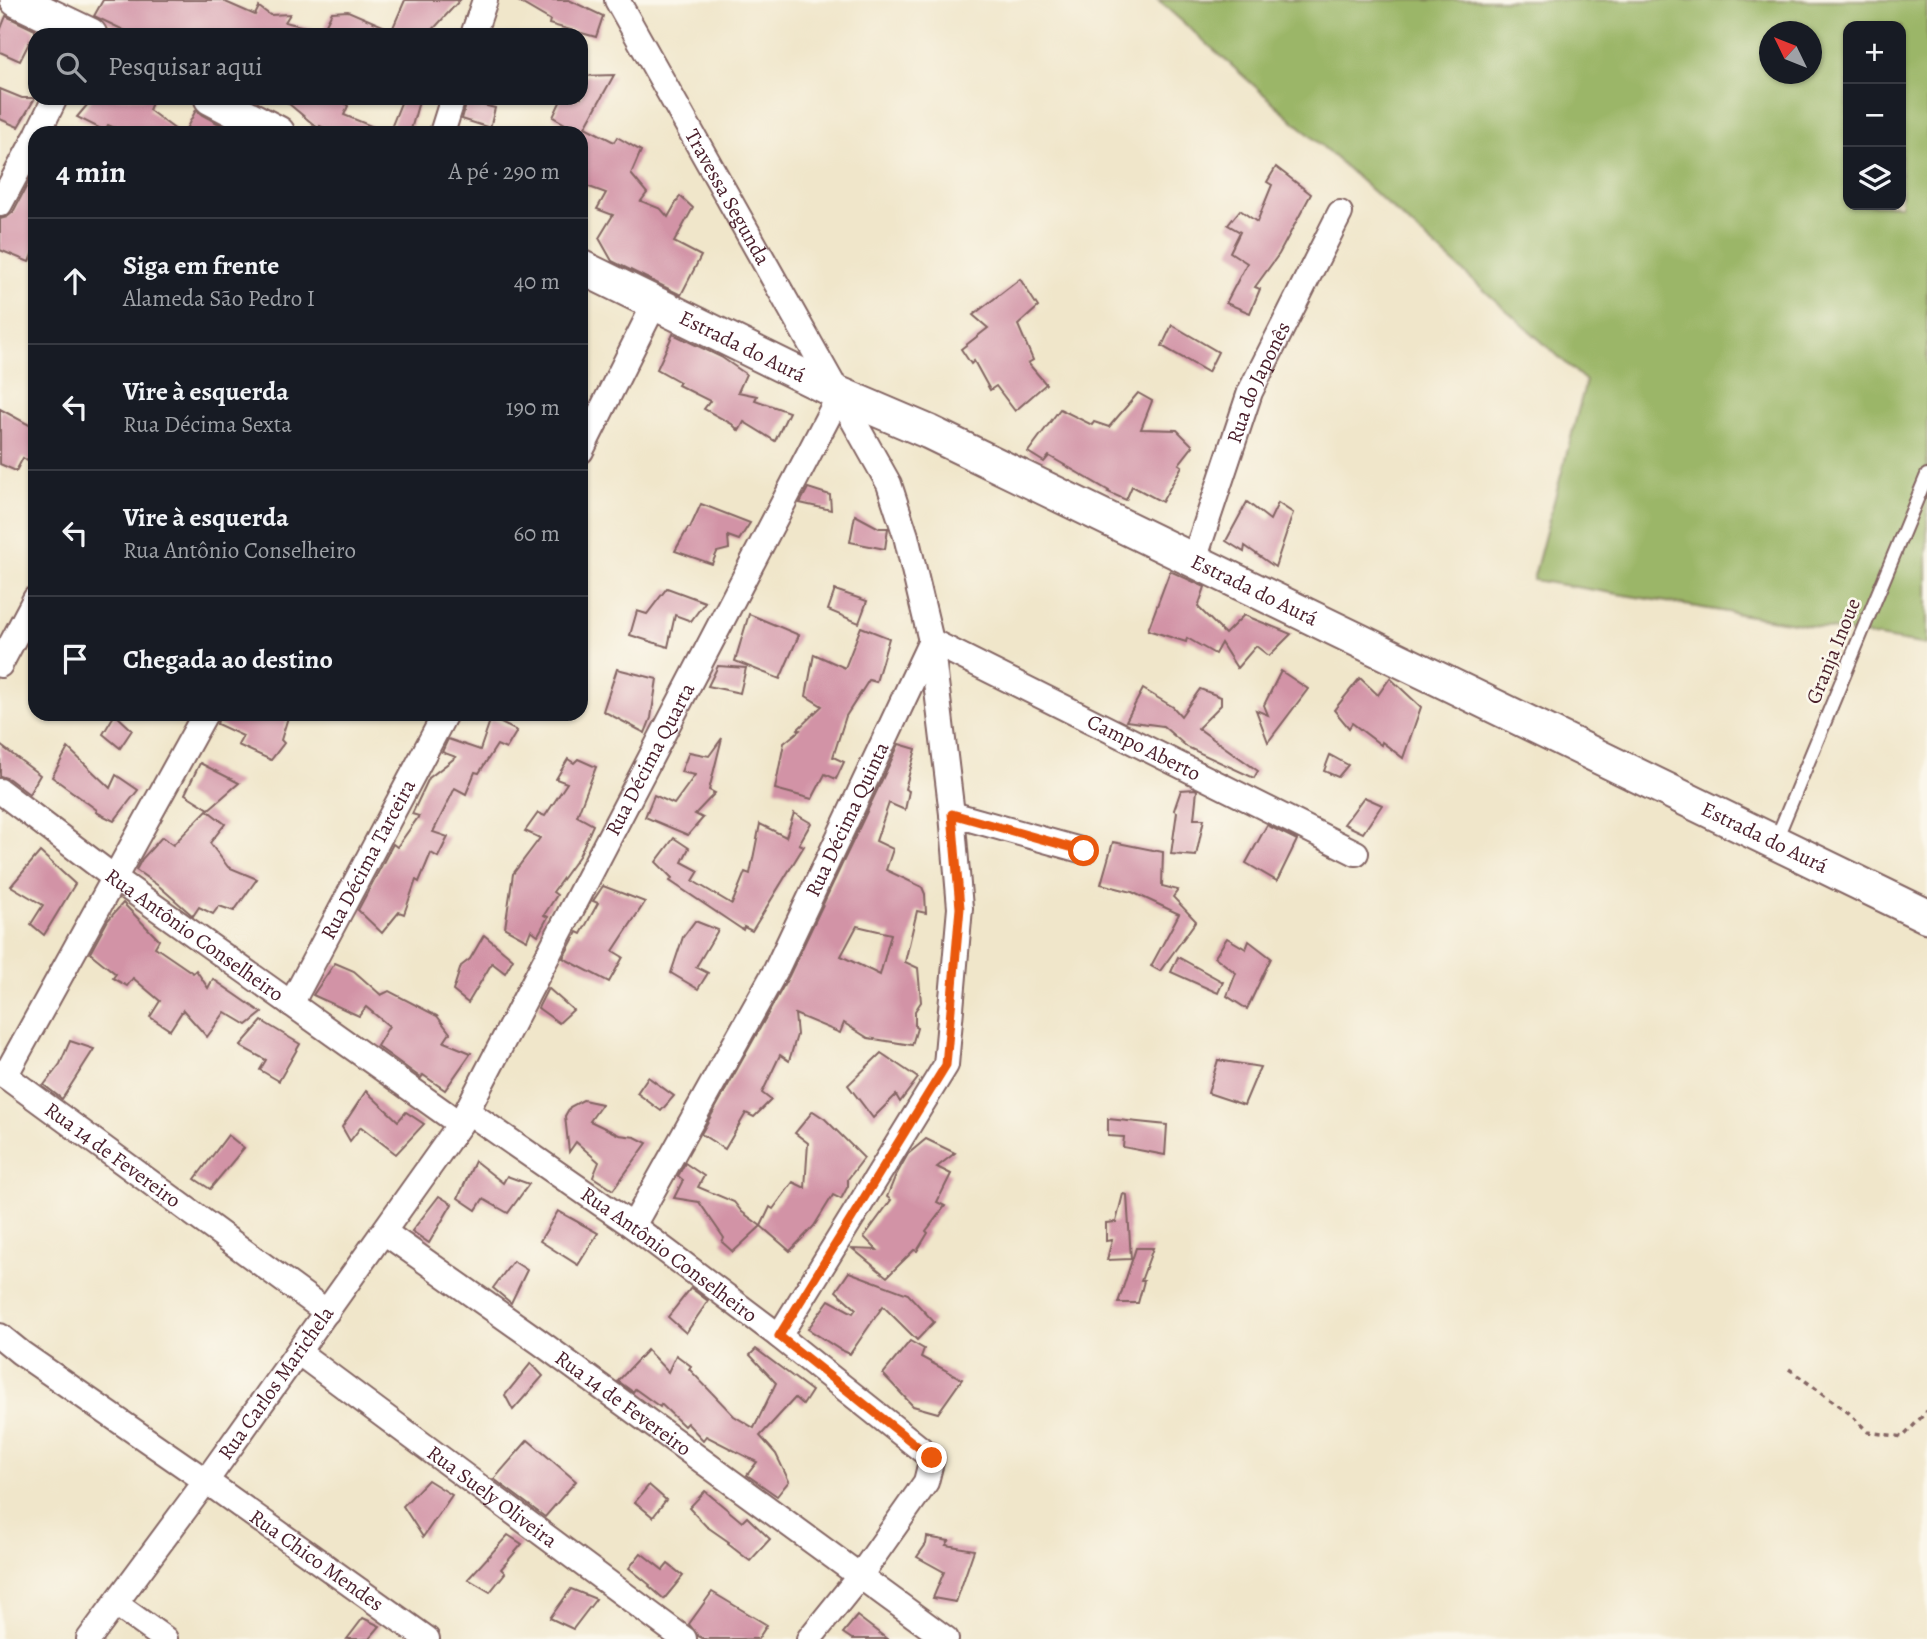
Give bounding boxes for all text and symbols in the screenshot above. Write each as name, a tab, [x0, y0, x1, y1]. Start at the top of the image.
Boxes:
north arrow	[1759, 21, 1822, 84]
map controls	[1843, 21, 1906, 210]
button: +	[1843, 21, 1906, 84]
search box	[28, 28, 588, 105]
icon: search	[52, 48, 90, 86]
text: Pesquisar aqui	[108, 49, 263, 84]
button: −	[1843, 84, 1906, 147]
street label: Travessa Segunda	[678, 124, 777, 270]
button: layers	[1843, 147, 1906, 210]
text: 4 min	[56, 152, 126, 192]
text: A pé · 290 m	[449, 156, 560, 187]
text: Siga em frente	[123, 248, 279, 283]
icon: ahead	[56, 262, 94, 300]
text: 40 m	[514, 266, 560, 297]
text: Alameda São Pedro I	[123, 283, 315, 314]
street label: Estrada do Aurá	[675, 303, 811, 389]
street label: Rua do Japonês	[1220, 317, 1297, 447]
text: Vire à esquerda	[123, 374, 289, 409]
icon: left	[56, 388, 94, 426]
text: 190 m	[506, 392, 560, 423]
text: Rua Décima Sexta	[123, 409, 292, 440]
text: Vire à esquerda	[123, 500, 289, 535]
icon: left	[56, 514, 94, 552]
text: 60 m	[513, 518, 560, 549]
text: Rua Antônio Conselheiro	[123, 535, 356, 566]
street label: Estrada do Aurá	[1187, 547, 1323, 633]
street label: Granja Inoue	[1799, 594, 1867, 708]
icon: arrive	[56, 640, 94, 678]
text: Chegada ao destino	[123, 642, 333, 677]
street label: Rua Décima Quarta	[599, 678, 701, 840]
street label: Campo Aberto	[1082, 707, 1206, 787]
street label: Rua Décima Quinta	[799, 737, 896, 901]
street label: Rua Décima Tarceira	[314, 774, 422, 944]
street label: Estrada do Aurá	[1697, 795, 1833, 880]
route start	[1068, 835, 1099, 866]
street label: Rua Antônio Conselheiro	[99, 862, 289, 1008]
street label: Rua 14 de Fevereiro	[39, 1095, 187, 1214]
street label: Rua Antônio Conselheiro	[575, 1180, 763, 1329]
street label: Rua Carlos Marichela	[211, 1300, 340, 1465]
street label: Rua 14 de Fevereiro	[549, 1344, 697, 1462]
street label: Rua Suely Oliveira	[421, 1439, 563, 1554]
route end	[916, 1442, 947, 1473]
street label: Rua Chico Mendes	[244, 1503, 389, 1618]

